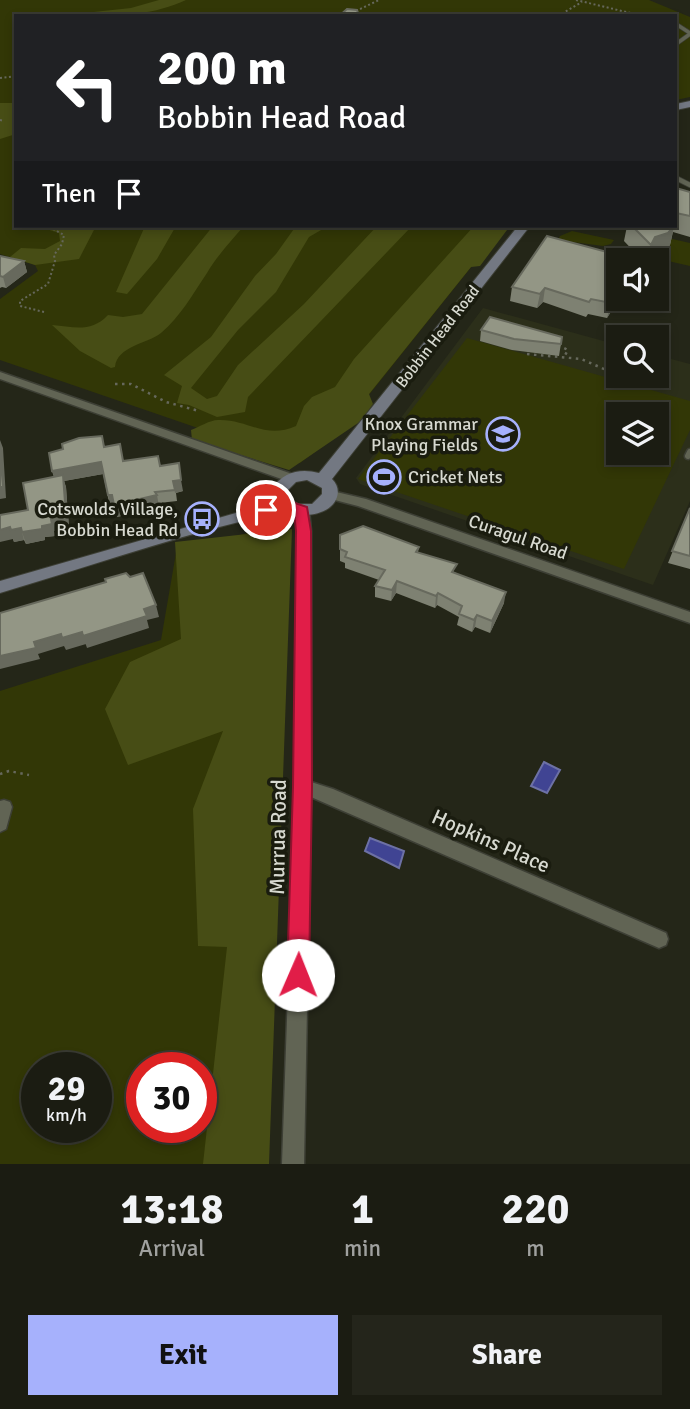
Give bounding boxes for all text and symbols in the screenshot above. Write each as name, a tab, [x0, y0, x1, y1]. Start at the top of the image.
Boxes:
text: 200 m	[157, 38, 287, 98]
icon: left	[42, 42, 133, 133]
text: Bobbin Head Road	[157, 98, 406, 137]
icon: arrive	[110, 175, 148, 213]
text: Then	[42, 178, 96, 210]
map controls	[606, 248, 669, 465]
button: sound	[606, 248, 669, 311]
street label: Bobbin Head Road	[392, 281, 484, 392]
button: search	[606, 325, 669, 388]
button: layers	[606, 402, 669, 465]
place label: Knox Grammar Playing Fields	[365, 413, 478, 456]
school or university icon: Knox Grammar Playing Fields	[484, 415, 522, 453]
sports icon: Cricket Nets	[365, 458, 403, 496]
place label: Cricket Nets	[408, 466, 503, 488]
pin	[236, 480, 296, 540]
icon: arrive	[247, 491, 285, 529]
place label: Cotswolds Village, Bobbin Head Rd	[37, 498, 178, 541]
bus stop icon: Cotswolds Village, Bobbin Head Rd	[183, 500, 221, 538]
street label: Curagul Road	[466, 510, 570, 564]
street label: Murrua Road	[264, 779, 292, 895]
street label: Hopkins Place	[428, 803, 554, 879]
position arrow	[261, 938, 335, 1012]
speed limit sign: 30	[126, 1052, 217, 1143]
text: 29	[48, 1067, 85, 1110]
text: km/h	[46, 1104, 87, 1126]
text: 13:18	[120, 1184, 224, 1235]
text: 1	[351, 1184, 374, 1235]
text: 220	[501, 1184, 570, 1235]
text: Arrival	[139, 1234, 205, 1263]
text: min	[344, 1234, 381, 1263]
text: m	[526, 1234, 545, 1263]
button: Exit	[28, 1315, 338, 1395]
button: Share	[352, 1315, 662, 1395]

